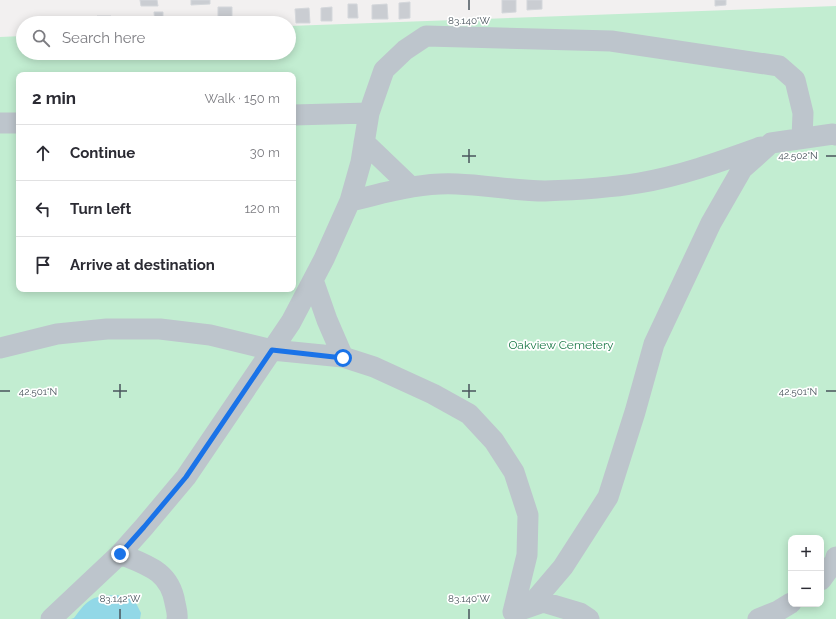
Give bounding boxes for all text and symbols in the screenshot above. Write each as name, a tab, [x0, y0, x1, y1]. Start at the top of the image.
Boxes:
text: 83.140°W	[448, 15, 491, 26]
search box	[16, 16, 296, 60]
icon: search	[30, 27, 52, 49]
text: Search here	[62, 29, 145, 47]
text: 2 min	[32, 88, 76, 108]
text: Walk · 150 m	[205, 91, 280, 106]
icon: ahead	[32, 142, 54, 164]
text: Continue	[70, 144, 135, 162]
text: 30 m	[250, 145, 280, 160]
text: 42.502°N	[778, 150, 818, 161]
icon: left	[32, 198, 54, 220]
text: Turn left	[70, 200, 131, 218]
text: 120 m	[244, 201, 280, 216]
icon: arrive	[32, 254, 54, 276]
text: Arrive at destination	[70, 256, 215, 274]
park label: Oakview Cemetery	[508, 338, 614, 352]
route start	[334, 349, 352, 367]
text: 42.501°N	[19, 386, 57, 397]
text: 42.501°N	[779, 386, 817, 397]
map controls	[788, 535, 824, 607]
button: +	[788, 535, 824, 571]
route end	[111, 545, 129, 563]
button: −	[788, 571, 824, 607]
text: 83.142°W	[99, 593, 141, 604]
text: 83.140°W	[448, 593, 491, 604]

